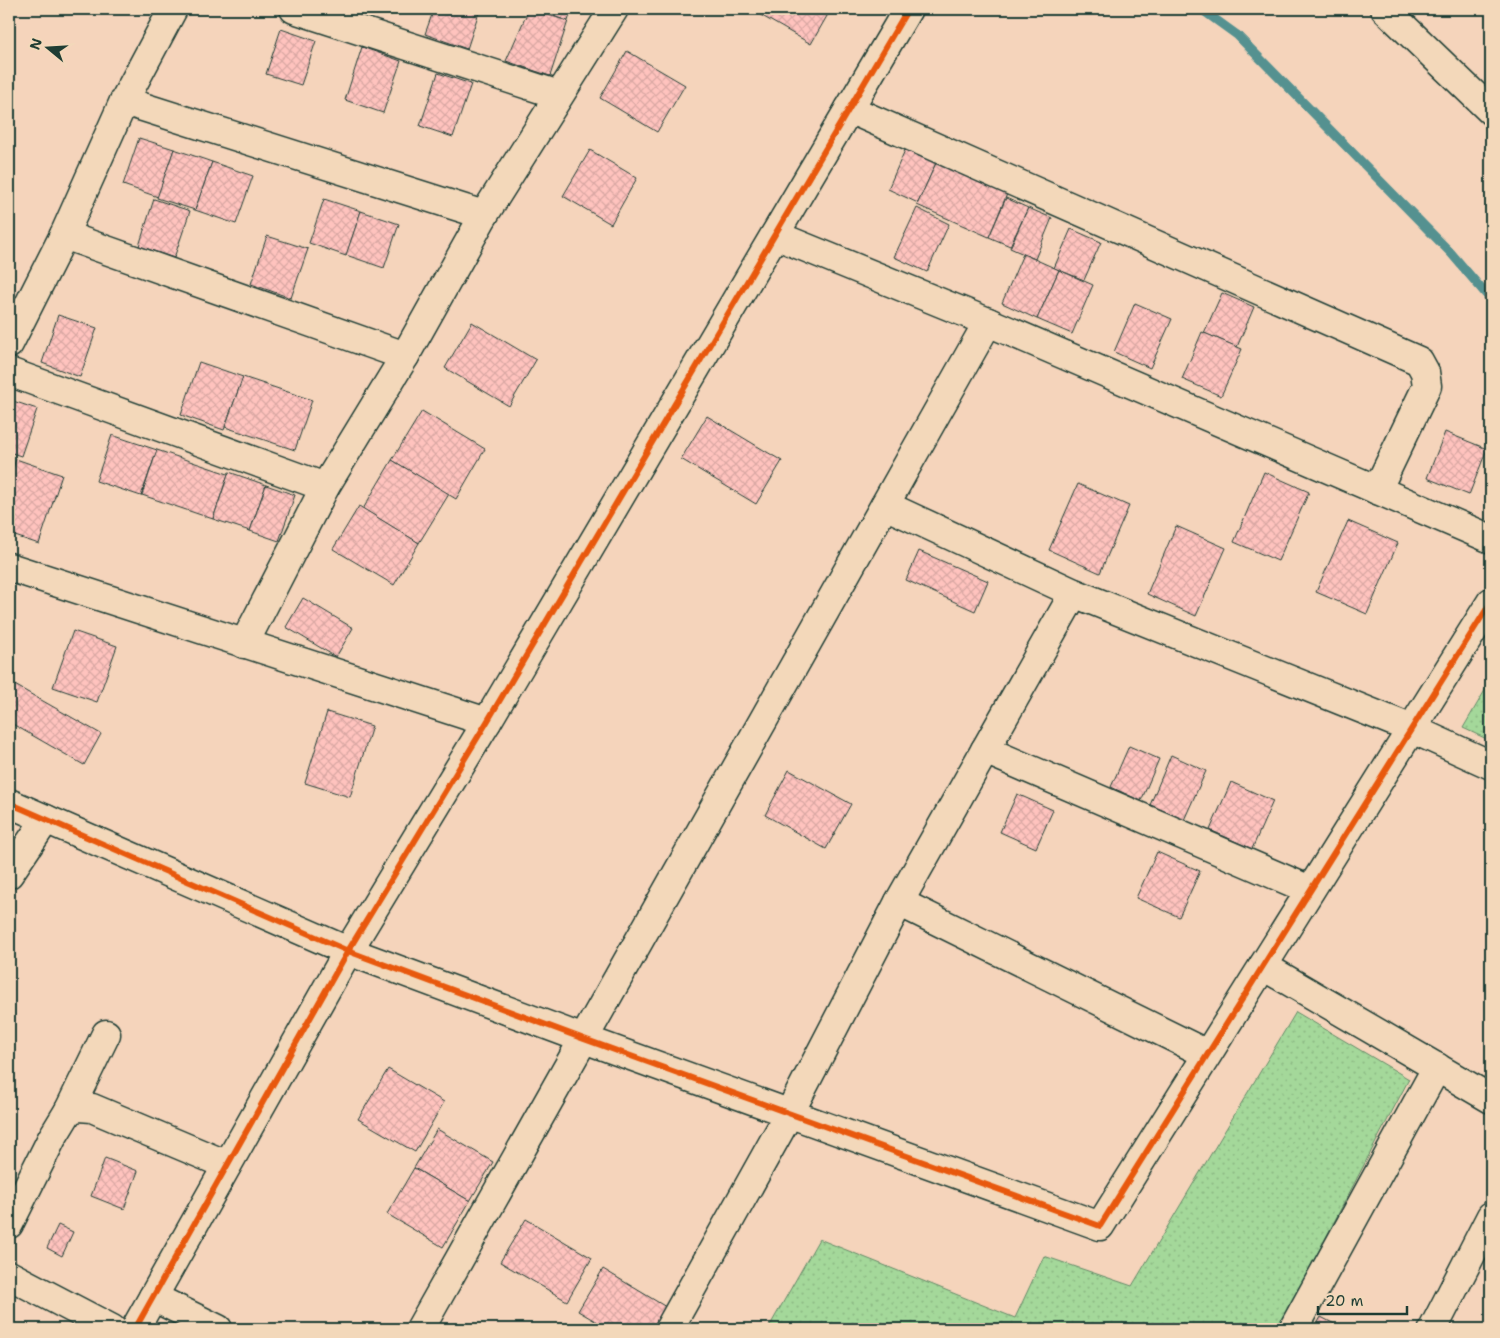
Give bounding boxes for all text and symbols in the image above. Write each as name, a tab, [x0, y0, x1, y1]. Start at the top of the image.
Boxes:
north arrow	[22, 22, 72, 72]
text: N	[25, 36, 46, 52]
scale bar	[1318, 1283, 1406, 1315]
text: 20 m	[1325, 1291, 1364, 1311]

